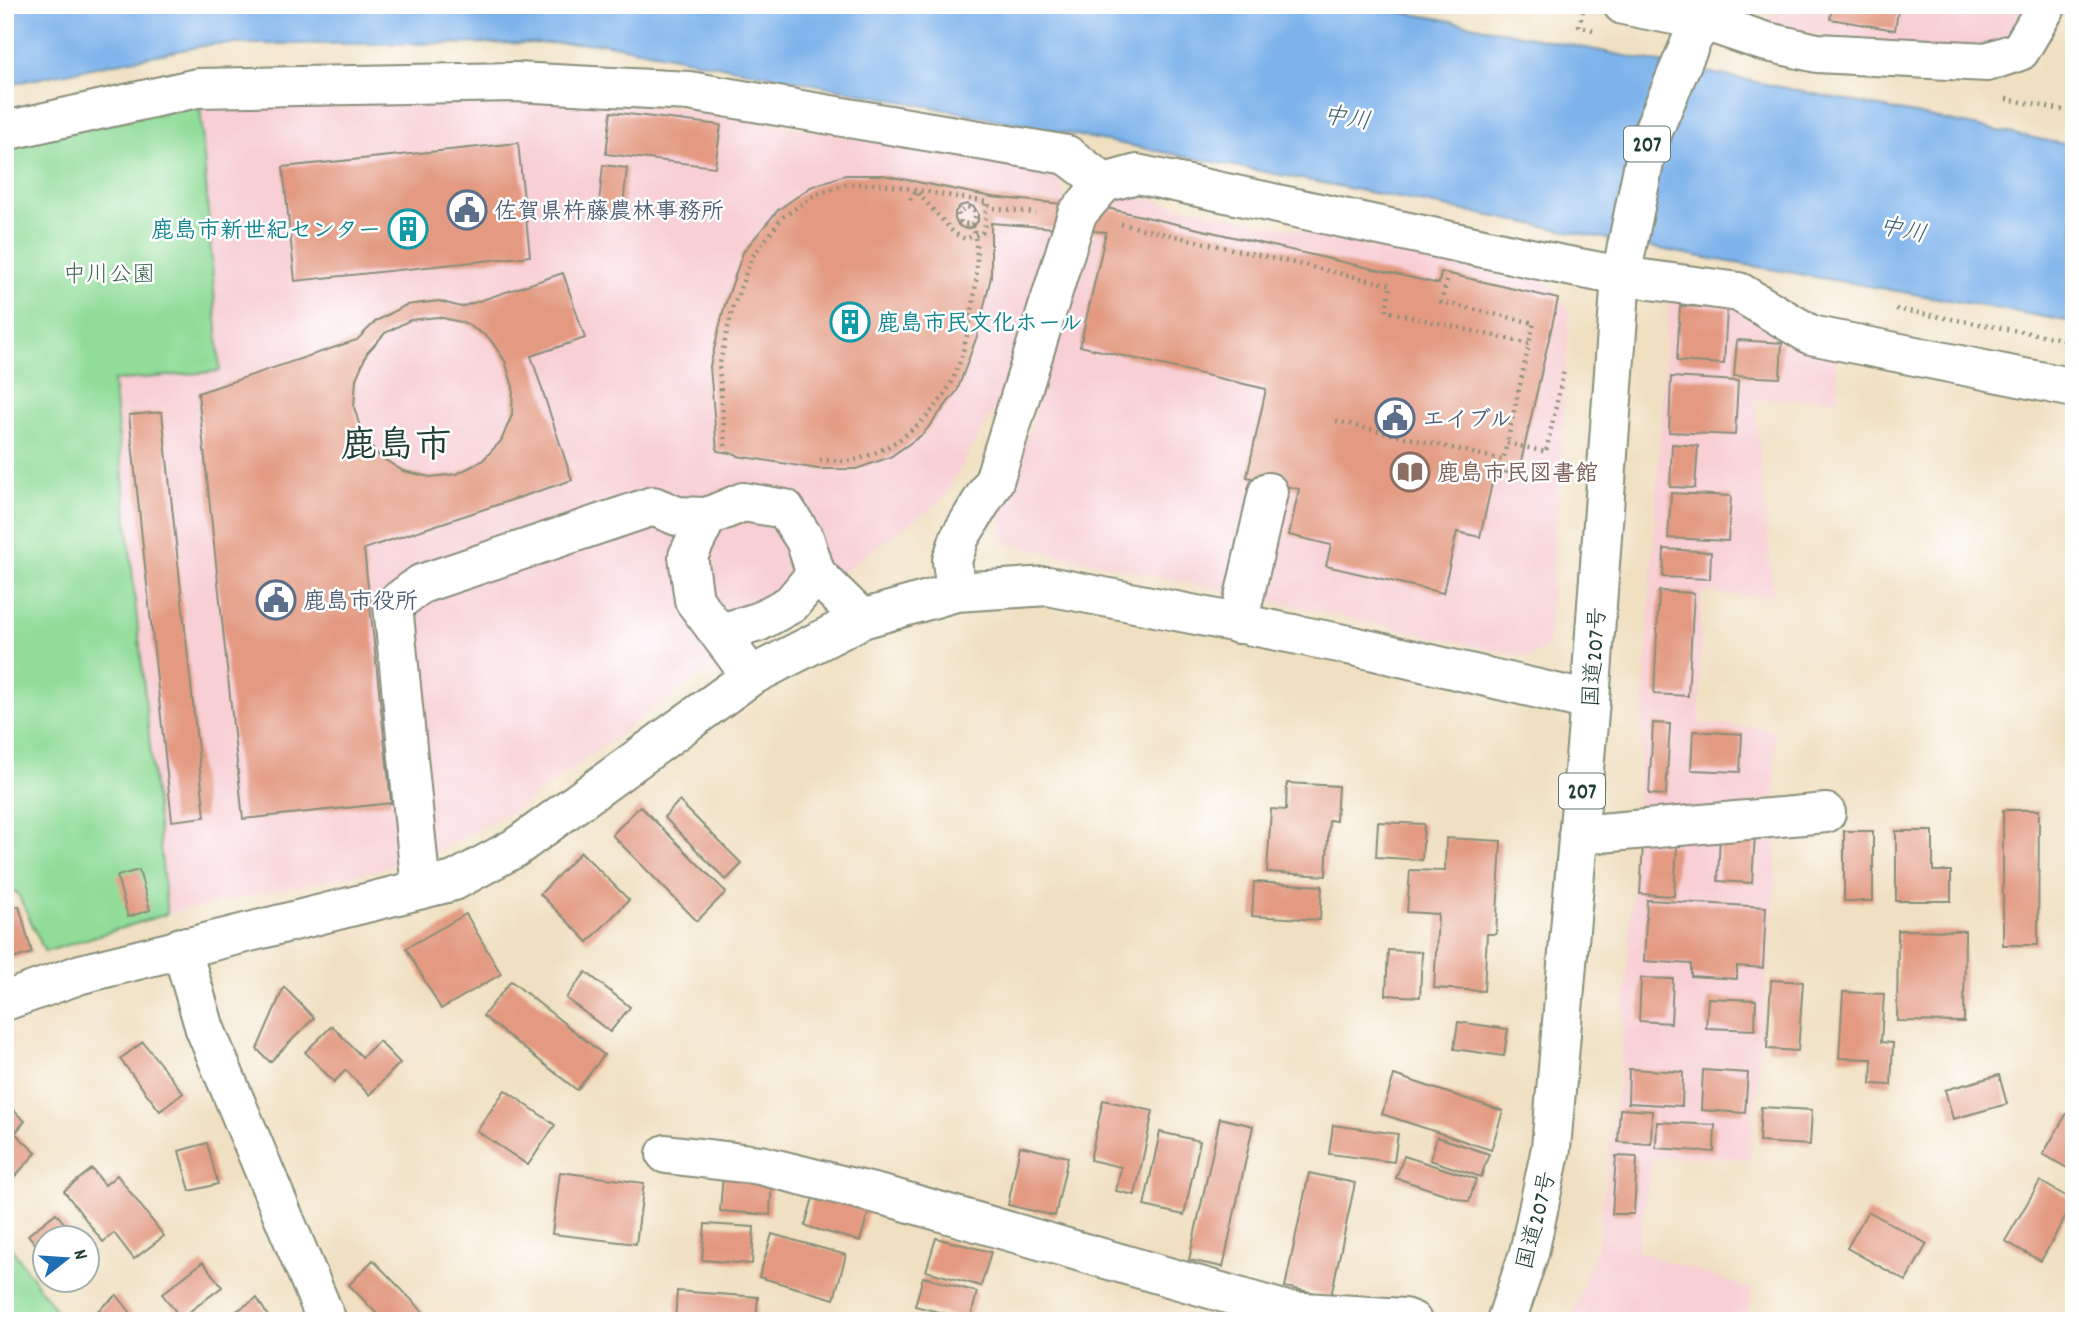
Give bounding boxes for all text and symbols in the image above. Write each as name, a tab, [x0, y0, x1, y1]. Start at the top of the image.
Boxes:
water label: 中川	[1320, 99, 1373, 141]
road number: 207	[1624, 127, 1670, 162]
public building icon: 佐賀県杵藤農林事務所	[446, 189, 488, 231]
place label: 佐賀県杵藤農林事務所	[494, 197, 724, 230]
building icon: 鹿島市新世紀センター	[387, 208, 429, 250]
water label: 中川	[1875, 210, 1929, 254]
place label: 鹿島市新世紀センター	[151, 216, 381, 249]
park label: 中川公園	[63, 260, 155, 293]
building icon: 鹿島市民文化ホール	[829, 301, 871, 343]
place label: 鹿島市民文化ホール	[877, 309, 1083, 342]
public building icon: エイブル	[1374, 397, 1416, 439]
place label: エイブル	[1422, 405, 1513, 438]
district label: 鹿島市	[341, 422, 452, 475]
library icon: 鹿島市民図書館	[1389, 451, 1431, 493]
place label: 鹿島市民図書館	[1437, 459, 1598, 492]
public building icon: 鹿島市役所	[255, 579, 297, 621]
place label: 鹿島市役所	[303, 587, 418, 620]
street label: 国道207号	[1577, 606, 1616, 708]
road number: 207	[1559, 774, 1605, 808]
street label: 国道207号	[1510, 1168, 1567, 1274]
north arrow	[32, 1224, 102, 1294]
text: N	[65, 1247, 93, 1263]

